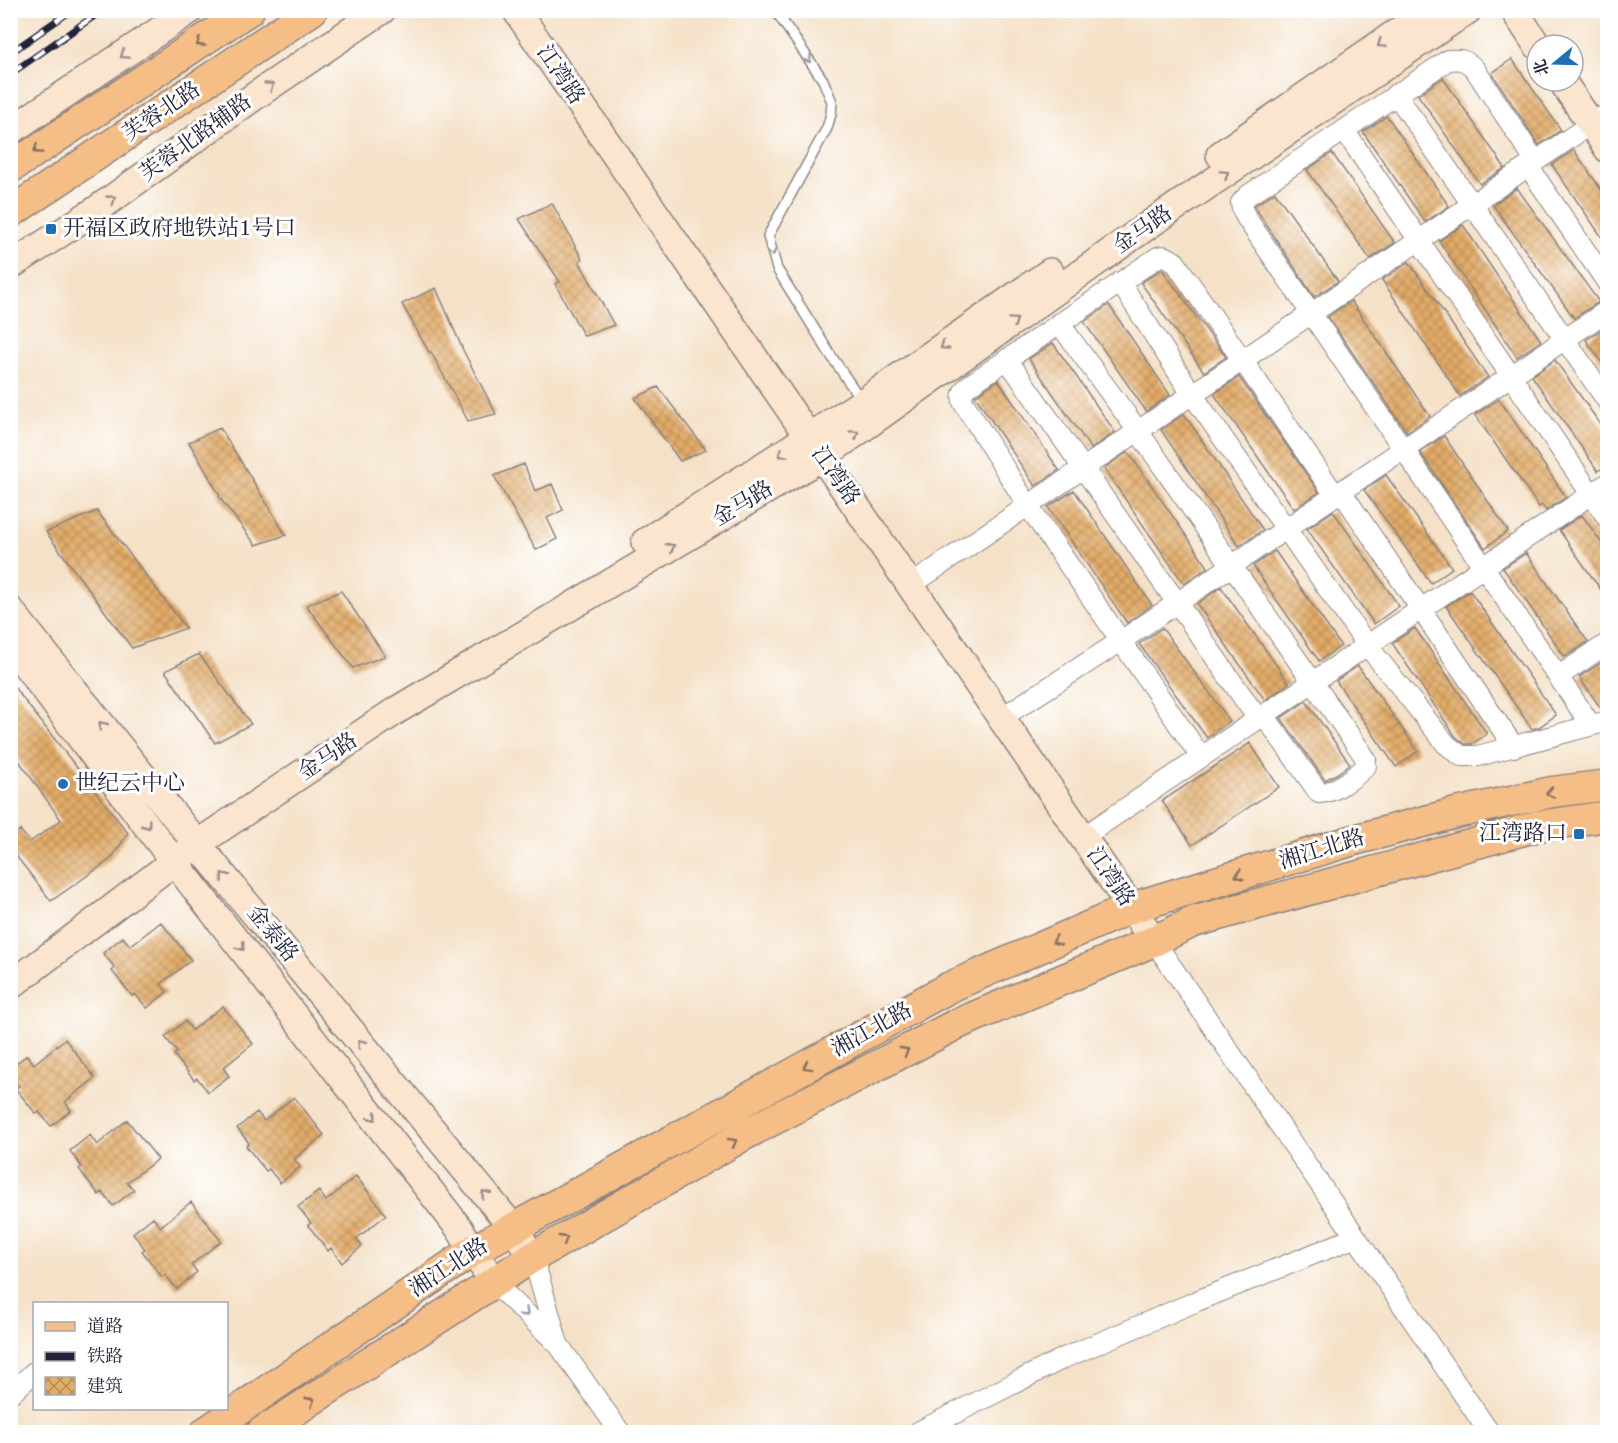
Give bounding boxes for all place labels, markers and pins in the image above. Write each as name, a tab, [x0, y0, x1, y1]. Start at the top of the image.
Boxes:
place label: 开福区政府地铁站1号口	[63, 216, 296, 240]
marker: 开福区政府地铁站1号口	[44, 222, 58, 236]
place label: 世纪云中心	[75, 771, 185, 795]
marker: 世纪云中心	[56, 777, 70, 791]
place label: 江湾路口	[1479, 821, 1567, 845]
marker: 江湾路口	[1572, 827, 1586, 841]

